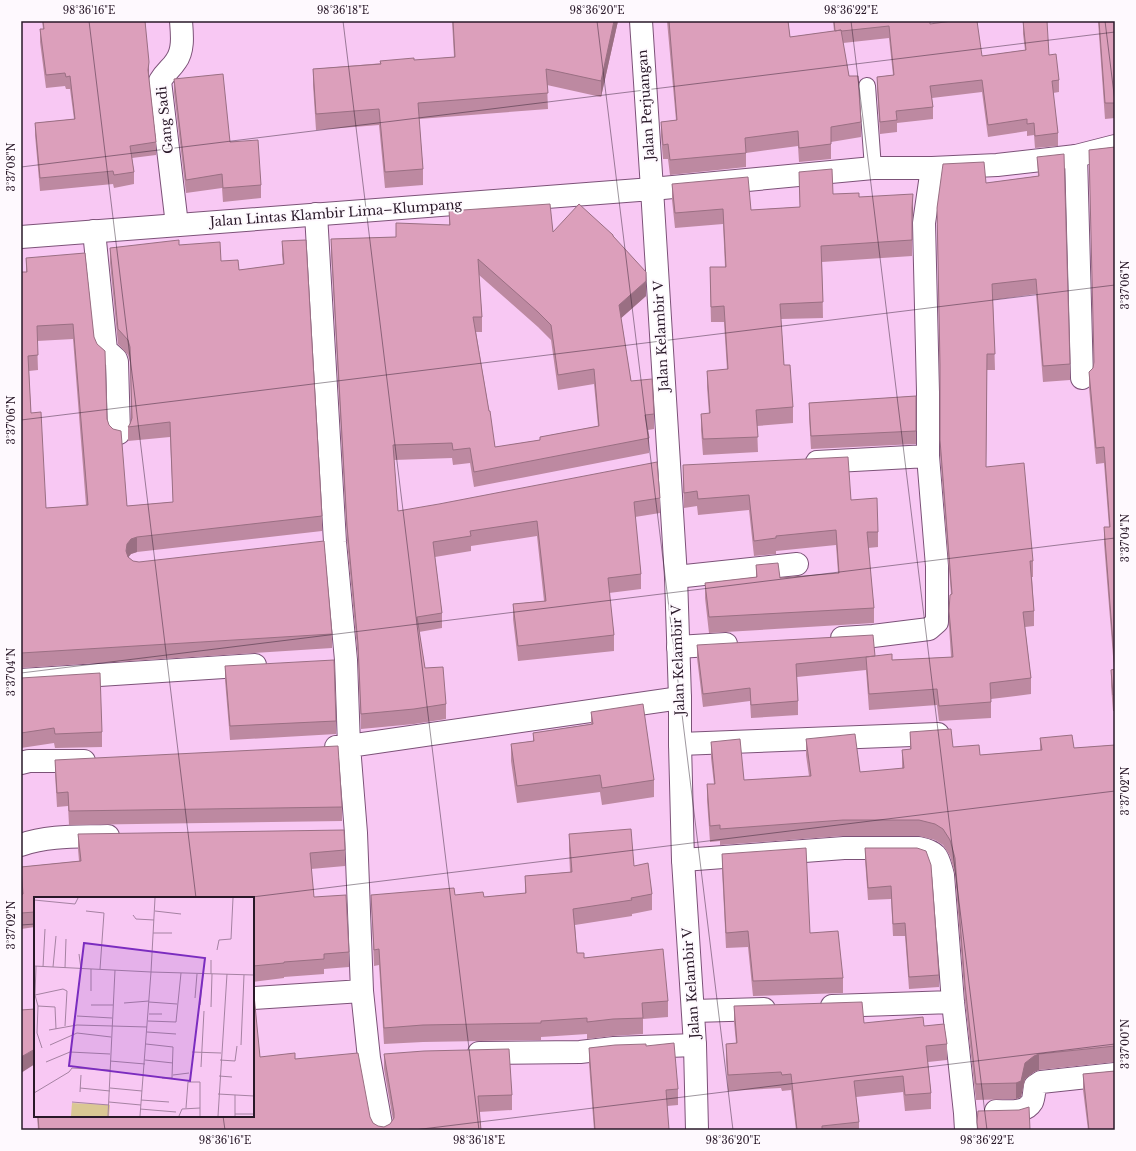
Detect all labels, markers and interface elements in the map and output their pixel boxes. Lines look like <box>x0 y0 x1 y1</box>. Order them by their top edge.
text: 98°36'16"E <box>63 4 115 17</box>
text: 98°36'18"E <box>317 4 369 17</box>
text: 98°36'20"E <box>570 4 624 17</box>
text: 98°36'22"E <box>824 4 878 17</box>
street label: Jalan Perjuangan <box>634 49 658 163</box>
street label: Gang Sadi <box>153 85 177 155</box>
text: 3°37'08"N <box>5 143 18 191</box>
street label: Jalan Lintas Klambir Lima–Klumpang <box>207 196 463 230</box>
text: 3°37'06"N <box>1119 260 1132 310</box>
street label: Jalan Kelambir V <box>650 279 672 394</box>
text: 3°37'06"N <box>5 395 18 445</box>
text: 3°37'04"N <box>1119 514 1132 562</box>
street label: Jalan Kelambir V <box>668 604 688 718</box>
text: 3°37'04"N <box>5 648 18 696</box>
text: 3°37'02"N <box>1119 767 1132 815</box>
inset map <box>34 897 254 1117</box>
text: 3°37'02"N <box>5 901 18 949</box>
street label: Jalan Kelambir V <box>679 926 703 1041</box>
text: 3°37'00"N <box>1119 1019 1132 1069</box>
text: 98°36'16"E <box>199 1134 251 1147</box>
text: 98°36'18"E <box>453 1134 505 1147</box>
text: 98°36'20"E <box>706 1134 760 1147</box>
text: 98°36'22"E <box>960 1134 1014 1147</box>

